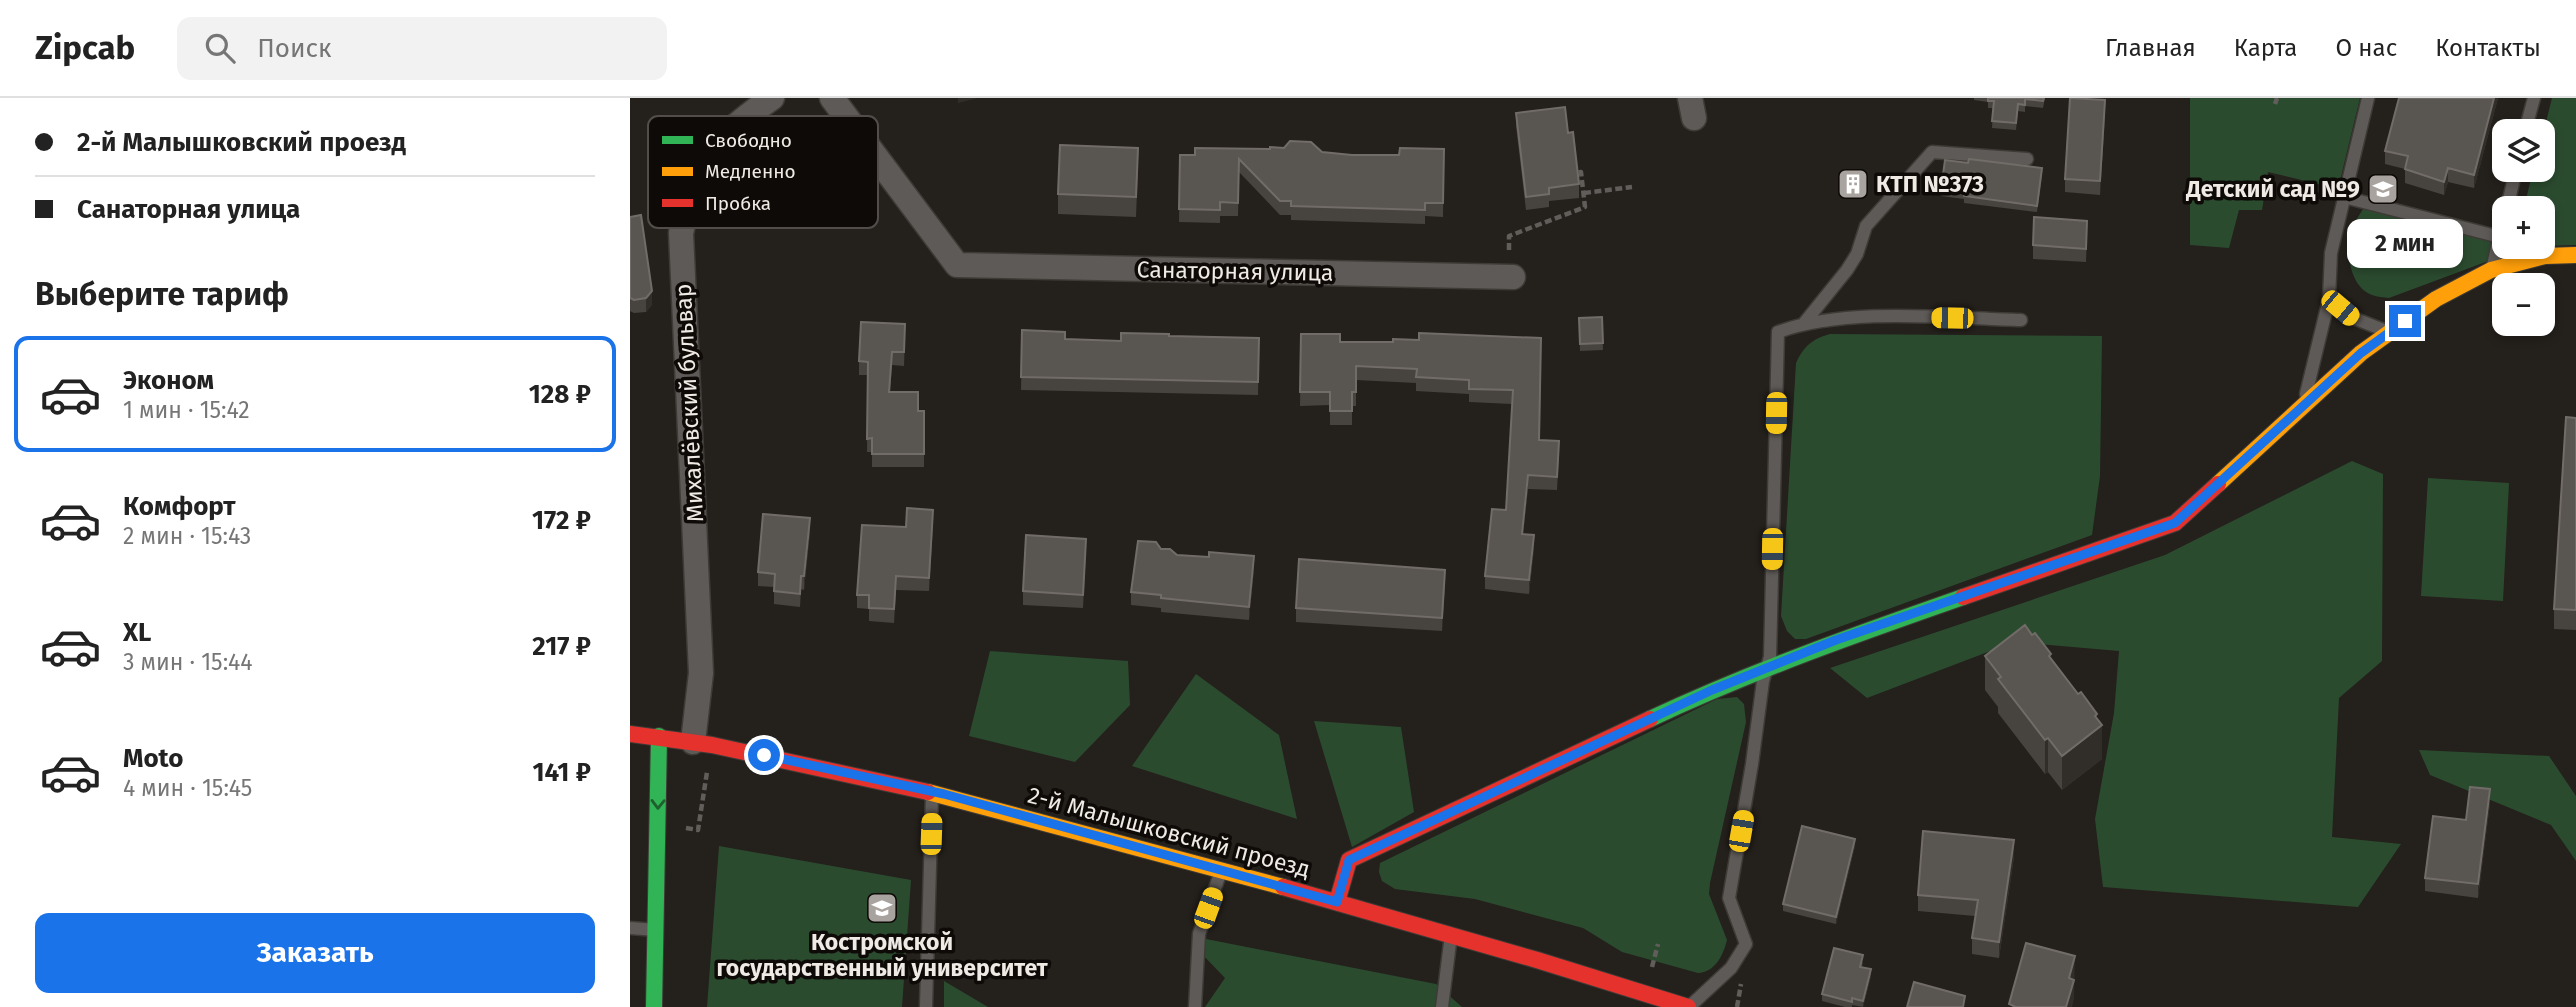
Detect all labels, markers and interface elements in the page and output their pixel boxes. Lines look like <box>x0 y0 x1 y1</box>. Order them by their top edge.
search box <box>177 17 667 80</box>
text: Zipcab <box>35 28 135 68</box>
icon: search <box>201 29 239 67</box>
text: Поиск <box>257 33 332 64</box>
text: Главная <box>2105 34 2196 62</box>
text: Карта <box>2234 34 2297 62</box>
text: О нас <box>2335 34 2397 62</box>
text: Контакты <box>2435 34 2541 62</box>
legend <box>648 116 878 228</box>
map controls <box>2492 119 2555 336</box>
button: layers <box>2492 119 2555 182</box>
text: 2-й Малышковский проезд <box>77 127 406 158</box>
text: Свободно <box>705 129 792 152</box>
text: Медленно <box>705 160 796 183</box>
building icon: КТП №373 <box>1836 167 1870 201</box>
place label: КТП №373 <box>1876 170 1984 198</box>
school or university icon: Детский сад №9 <box>2366 172 2400 206</box>
place label: Детский сад №9 <box>2185 175 2360 203</box>
text: Пробка <box>705 192 771 215</box>
text: Санаторная улица <box>77 194 300 225</box>
button: + <box>2492 196 2555 259</box>
callout: 2 мин <box>2347 220 2463 268</box>
text: 2 мин <box>2375 229 2435 257</box>
street label: Санаторная улица <box>1136 255 1334 287</box>
button: − <box>2492 273 2555 336</box>
text: Выберите тариф <box>35 275 289 313</box>
street label: Михалёвский бульвар <box>669 283 709 523</box>
car <box>2318 286 2363 330</box>
route end <box>2389 305 2421 337</box>
car <box>1931 307 1974 329</box>
icon: car <box>39 363 102 426</box>
text: Эконом <box>123 365 214 396</box>
text: 128 ₽ <box>529 379 591 410</box>
car <box>1766 392 1787 434</box>
text: 1 мин · 15:42 <box>123 396 250 424</box>
icon: car <box>39 489 102 552</box>
text: Комфорт <box>123 491 236 522</box>
text: 172 ₽ <box>532 505 591 536</box>
text: 2 мин · 15:43 <box>123 522 251 550</box>
car <box>1762 528 1783 570</box>
icon: car <box>39 615 102 678</box>
text: XL <box>123 617 151 648</box>
text: 217 ₽ <box>532 631 591 662</box>
text: 3 мин · 15:44 <box>123 648 253 676</box>
route start <box>748 739 780 771</box>
icon: car <box>39 741 102 804</box>
text: Moto <box>123 743 183 774</box>
text: 141 ₽ <box>532 757 591 788</box>
text: 4 мин · 15:45 <box>123 774 252 802</box>
street label: 2-й Малышковский проезд <box>1025 781 1313 883</box>
one-way arrow <box>650 799 666 810</box>
car <box>1728 808 1755 854</box>
car <box>920 813 943 855</box>
car <box>1191 885 1226 931</box>
school or university icon: Костромской государственный университет <box>865 891 899 925</box>
button: Заказать <box>35 913 595 993</box>
place label: Костромской государственный университет <box>716 928 1048 982</box>

